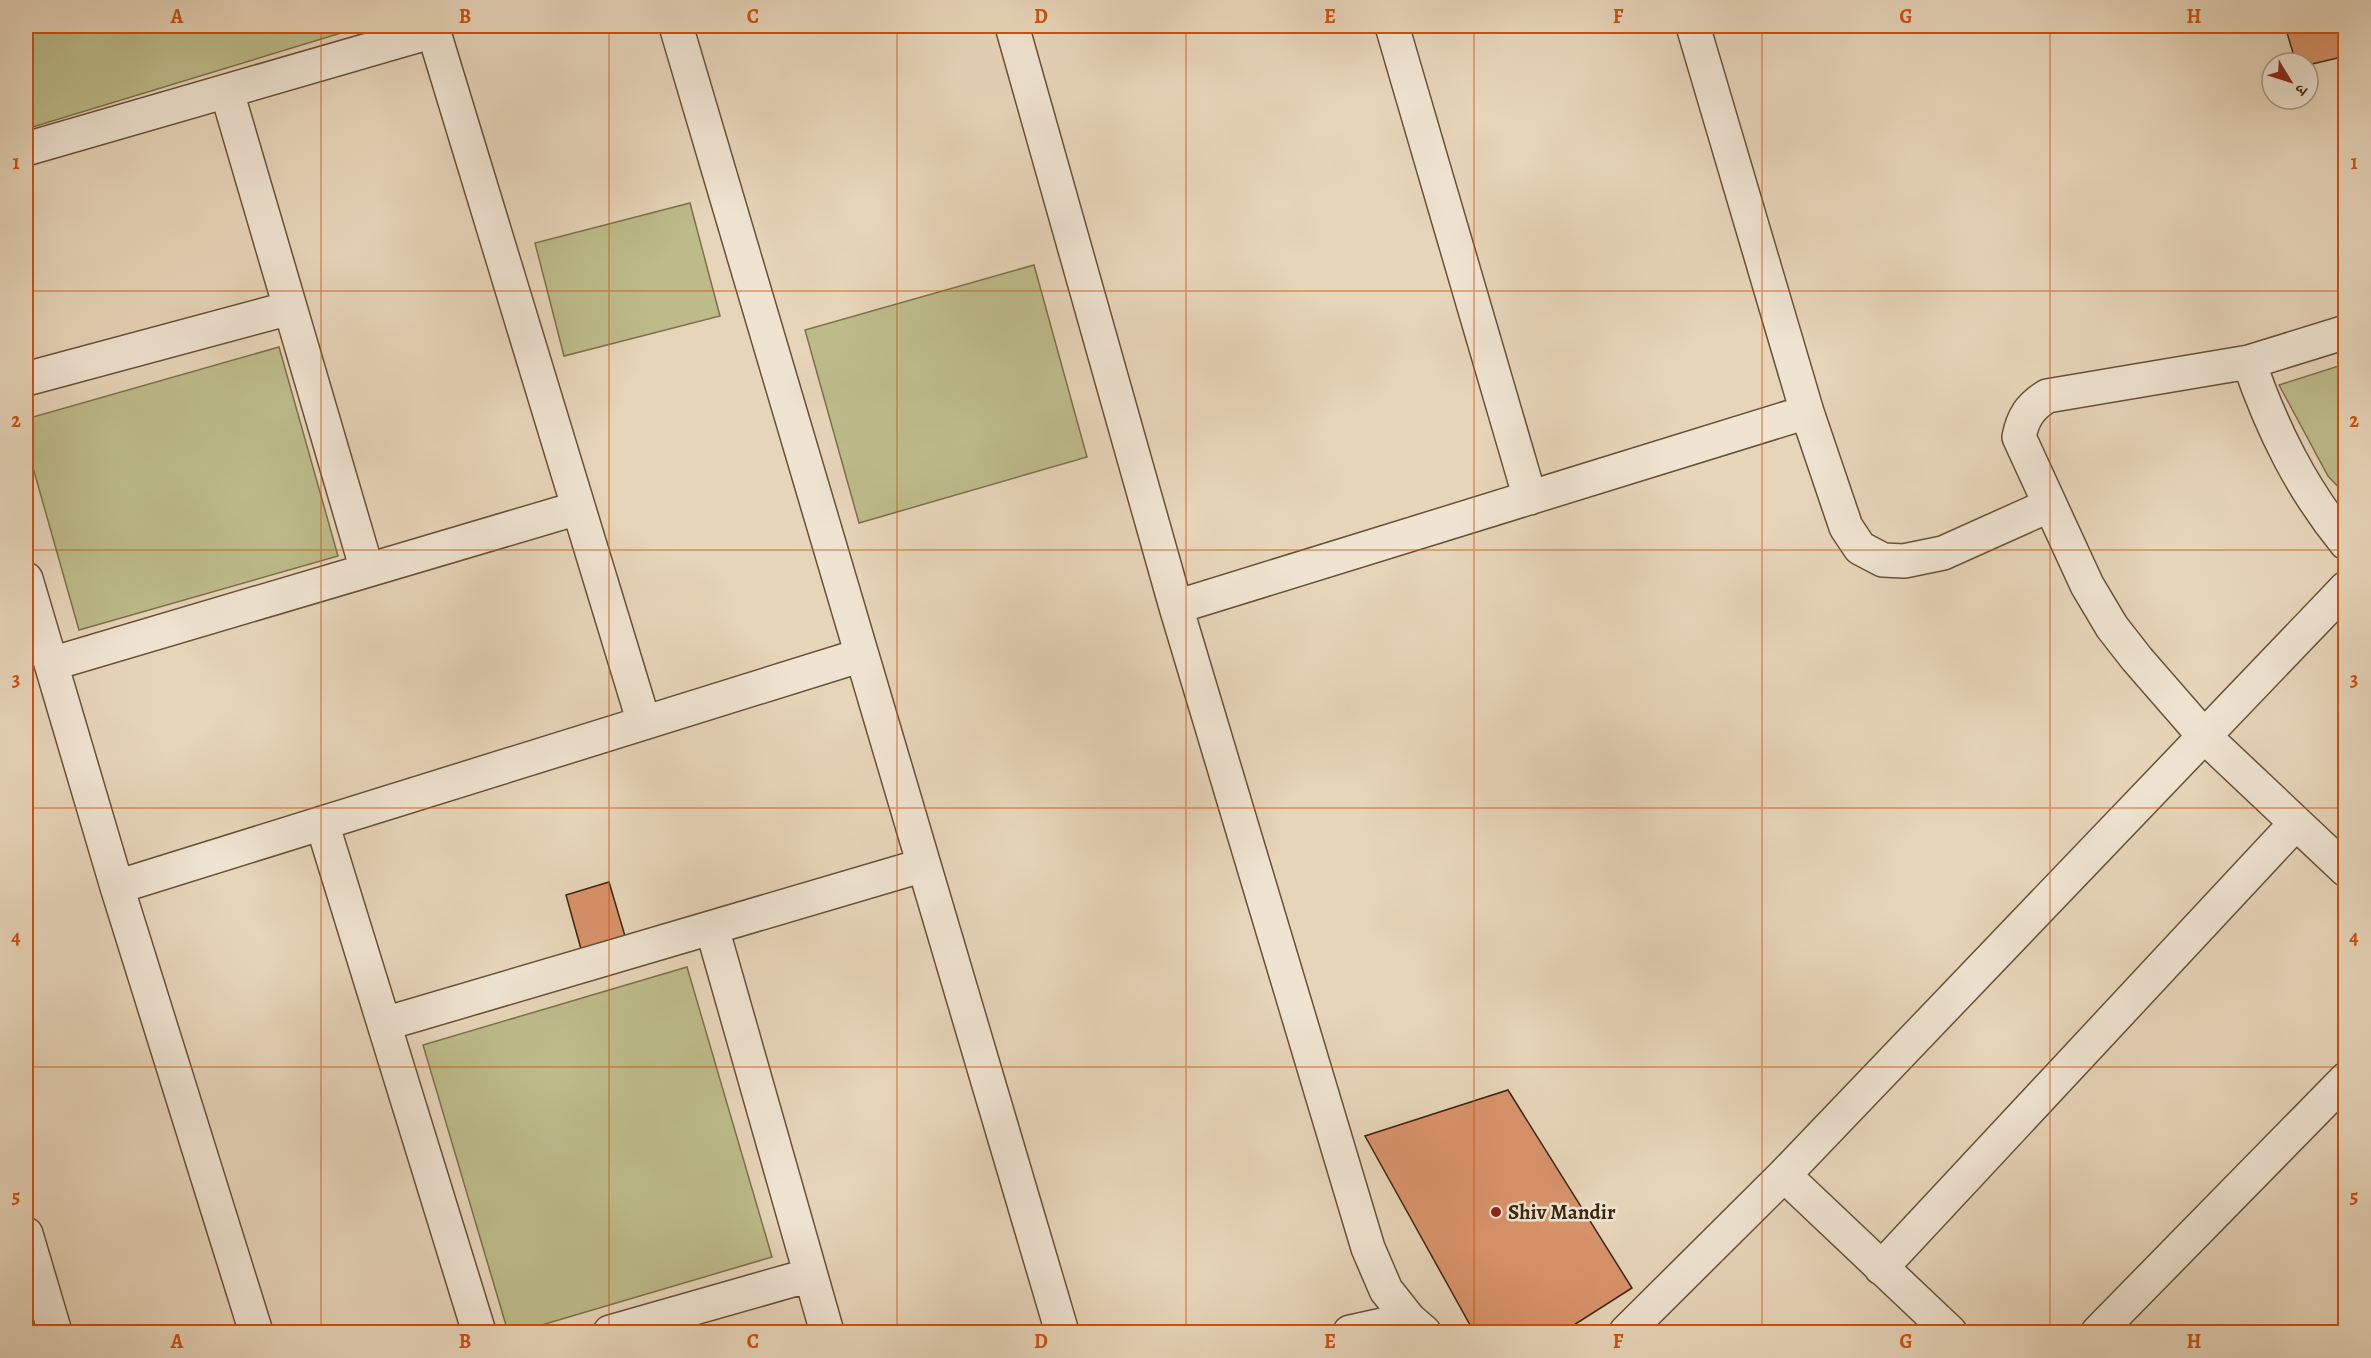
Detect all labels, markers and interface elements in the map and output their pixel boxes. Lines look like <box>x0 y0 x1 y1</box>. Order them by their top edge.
text: A <box>170 3 184 30</box>
text: B <box>459 3 471 30</box>
text: C <box>747 3 759 30</box>
text: D <box>1034 3 1048 30</box>
text: E <box>1324 3 1336 30</box>
text: F <box>1613 3 1624 30</box>
text: G <box>1899 3 1913 30</box>
text: H <box>2187 3 2202 30</box>
north arrow <box>2260 51 2320 111</box>
text: उ <box>2289 79 2313 101</box>
text: 1 <box>12 149 20 176</box>
text: 1 <box>2350 149 2358 176</box>
text: 2 <box>11 407 21 434</box>
text: 2 <box>2349 407 2359 434</box>
text: 3 <box>12 666 20 693</box>
text: 3 <box>2350 666 2358 693</box>
text: 4 <box>11 924 21 951</box>
text: 4 <box>2349 924 2359 951</box>
text: 5 <box>12 1183 20 1210</box>
text: 5 <box>2350 1183 2358 1210</box>
place label: Shiv Mandir <box>1508 1198 1616 1226</box>
marker: Shiv Mandir <box>1489 1205 1503 1219</box>
text: A <box>170 1328 184 1355</box>
text: B <box>459 1328 471 1355</box>
text: C <box>747 1328 759 1355</box>
text: D <box>1034 1328 1048 1355</box>
text: E <box>1324 1328 1336 1355</box>
text: F <box>1613 1328 1624 1355</box>
text: G <box>1899 1328 1913 1355</box>
text: H <box>2187 1328 2202 1355</box>

